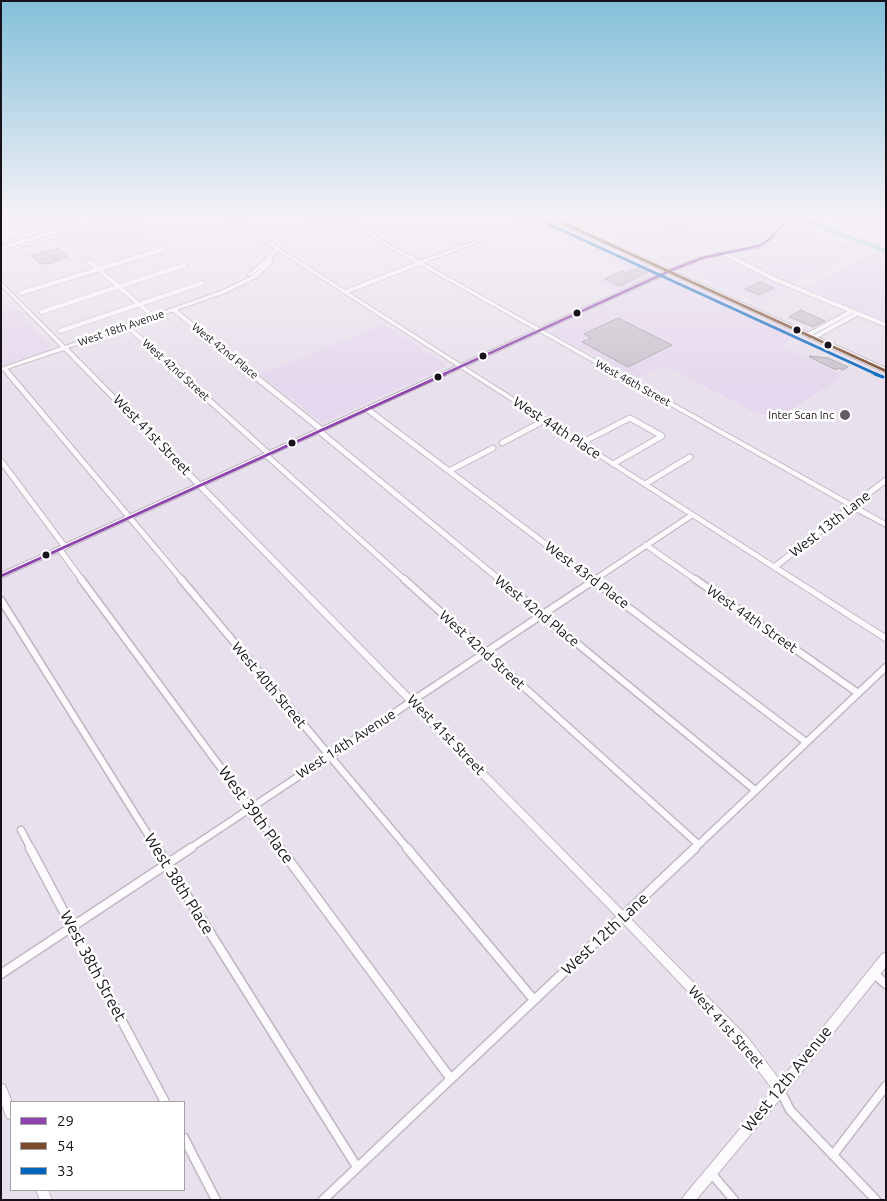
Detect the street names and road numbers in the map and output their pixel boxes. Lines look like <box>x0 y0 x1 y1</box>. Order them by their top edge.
street label: West 18th Avenue <box>76 307 166 349</box>
street label: West 42nd Place <box>189 320 261 382</box>
street label: West 42nd Street <box>140 336 212 404</box>
street label: West 46th Street <box>593 357 673 409</box>
street label: West 41st Street <box>110 391 194 479</box>
street label: West 44th Place <box>510 393 604 463</box>
street label: West 13th Lane <box>786 487 874 561</box>
street label: West 43rd Place <box>542 538 632 612</box>
street label: West 42nd Place <box>491 572 583 650</box>
street label: West 44th Street <box>703 581 801 657</box>
street label: West 42nd Street <box>436 607 528 693</box>
street label: West 40th Street <box>228 639 310 731</box>
street label: West 41st Street <box>404 691 488 779</box>
street label: West 14th Avenue <box>293 706 399 782</box>
street label: West 39th Place <box>214 763 298 867</box>
street label: West 38th Place <box>140 830 218 938</box>
street label: West 12th Lane <box>558 889 652 979</box>
street label: West 38th Street <box>56 908 130 1024</box>
street label: West 41st Street <box>685 982 767 1072</box>
street label: West 12th Avenue <box>738 1022 836 1136</box>

